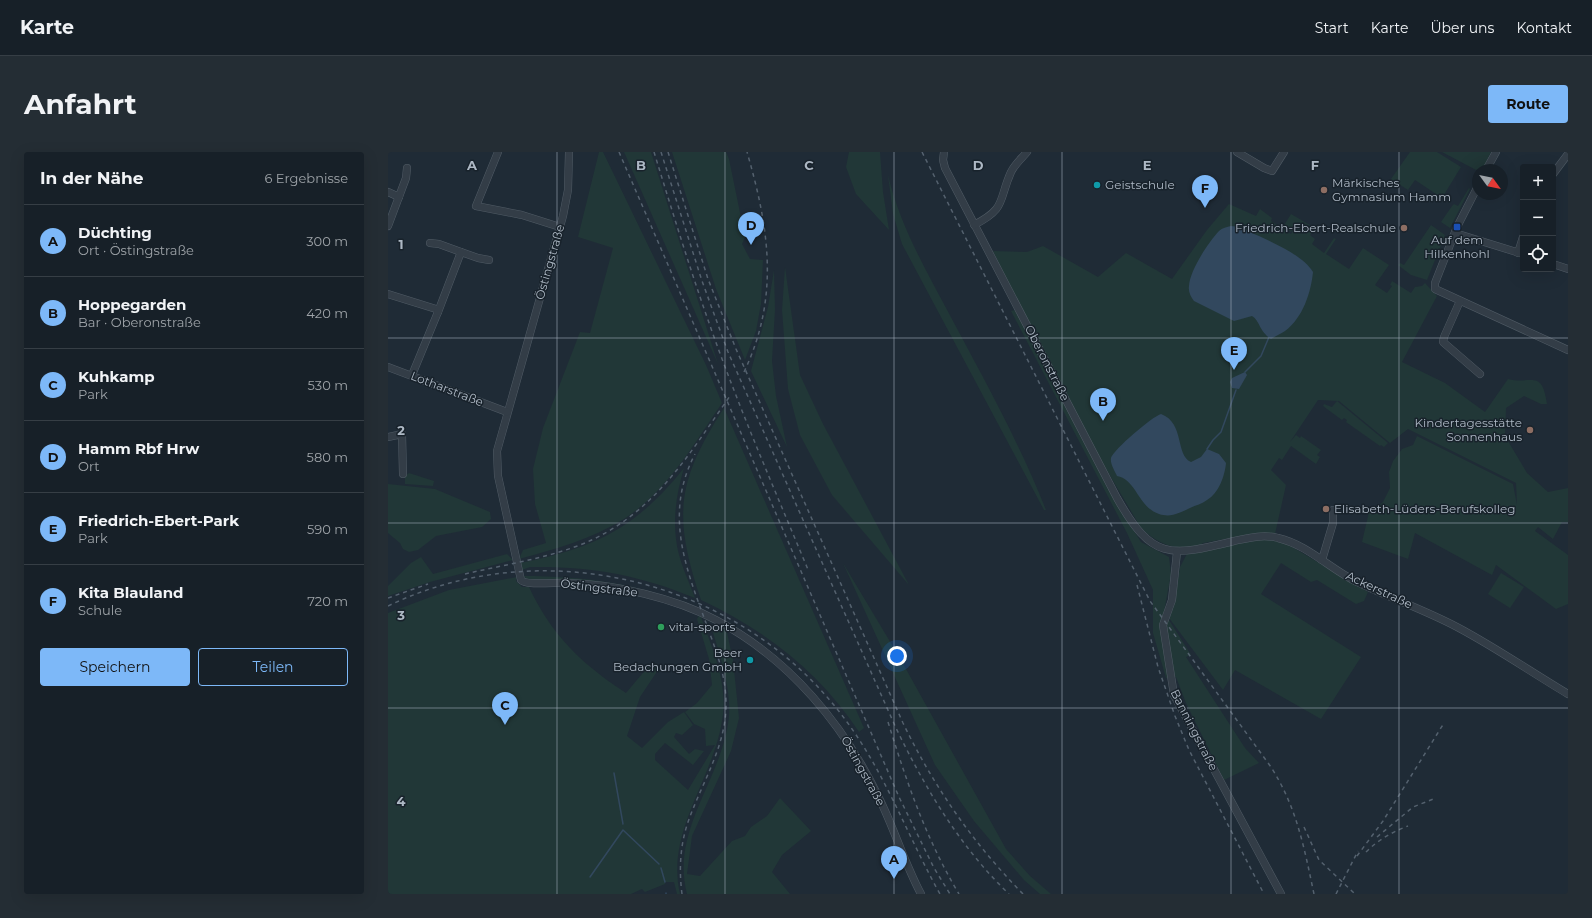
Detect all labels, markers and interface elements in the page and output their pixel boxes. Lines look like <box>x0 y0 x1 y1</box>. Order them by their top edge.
text: Karte <box>20 16 74 39</box>
text: Start <box>1315 19 1349 37</box>
text: Karte <box>1371 19 1408 37</box>
text: Über uns <box>1430 19 1494 37</box>
text: Kontakt <box>1516 19 1572 37</box>
button: Route <box>1488 85 1568 123</box>
text: Anfahrt <box>24 87 137 121</box>
text: A <box>466 157 478 173</box>
text: B <box>636 157 646 173</box>
text: C <box>804 157 814 173</box>
text: D <box>973 157 984 173</box>
text: E <box>1143 157 1152 173</box>
text: F <box>1311 157 1319 173</box>
north arrow <box>1472 164 1508 200</box>
map controls <box>1520 164 1556 272</box>
button: + <box>1520 164 1556 200</box>
text: In der Nähe <box>40 168 144 188</box>
text: 6 Ergebnisse <box>265 170 348 186</box>
pin: F <box>1192 175 1218 208</box>
place label: Märkisches Gymnasium Hamm <box>1332 175 1451 204</box>
place label: Geistschule <box>1105 177 1175 192</box>
marker: Geistschule <box>1092 180 1102 190</box>
marker: Märkisches Gymnasium Hamm <box>1319 185 1329 195</box>
button: − <box>1520 200 1556 236</box>
pin: D <box>738 212 764 245</box>
place label: Friedrich-Ebert-Realschule <box>1235 220 1396 235</box>
street label: Östingstraße <box>532 222 567 301</box>
marker: Auf dem Hilkenhohl <box>1452 222 1462 232</box>
text: Düchting <box>78 223 152 242</box>
marker: Friedrich-Ebert-Realschule <box>1399 223 1409 233</box>
place label: Auf dem Hilkenhohl <box>1424 232 1490 261</box>
text: A <box>48 233 58 249</box>
text: 300 m <box>306 233 348 249</box>
text: 1 <box>398 236 404 252</box>
button: locate <box>1520 236 1556 272</box>
text: Ort · Östingstraße <box>78 242 194 258</box>
text: Hoppegarden <box>78 295 186 314</box>
text: B <box>48 305 58 321</box>
text: 420 m <box>306 305 348 321</box>
text: Bar · Oberonstraße <box>78 314 201 330</box>
street label: Oberonstraße <box>1022 322 1073 403</box>
pin: E <box>1221 337 1247 370</box>
text: Kuhkamp <box>78 367 155 386</box>
street label: Lotharstraße <box>409 368 486 409</box>
text: C <box>48 377 58 393</box>
text: 530 m <box>308 377 348 393</box>
text: Park <box>78 386 108 402</box>
pin: B <box>1090 388 1116 421</box>
place label: Kindertagesstätte Sonnenhaus <box>1415 415 1522 444</box>
text: 2 <box>397 422 405 438</box>
marker: Kindertagesstätte Sonnenhaus <box>1525 425 1535 435</box>
text: Hamm Rbf Hrw <box>78 439 199 458</box>
text: D <box>48 449 58 465</box>
text: 580 m <box>307 449 348 465</box>
text: Ort <box>78 458 100 474</box>
place label: Elisabeth-Lüders-Berufskolleg <box>1334 501 1516 516</box>
marker: Elisabeth-Lüders-Berufskolleg <box>1321 504 1331 514</box>
text: Friedrich-Ebert-Park <box>78 511 239 530</box>
text: E <box>49 521 57 537</box>
text: 590 m <box>307 521 348 537</box>
text: Park <box>78 530 108 546</box>
street label: Ackerstraße <box>1344 568 1415 611</box>
street label: Östingstraße <box>560 575 639 600</box>
text: Kita Blauland <box>78 583 184 602</box>
text: F <box>49 593 57 609</box>
text: 720 m <box>307 593 348 609</box>
text: Schule <box>78 602 122 618</box>
text: 3 <box>396 607 405 623</box>
place label: vital-sports <box>669 619 736 634</box>
marker: vital-sports <box>656 622 666 632</box>
place label: Beer Bedachungen GmbH <box>613 645 742 674</box>
your location <box>887 646 907 666</box>
button: Speichern <box>40 648 190 686</box>
button: Teilen <box>198 648 348 686</box>
marker: Beer Bedachungen GmbH <box>745 655 755 665</box>
street label: Banningstraße <box>1167 687 1221 773</box>
pin: C <box>492 692 518 725</box>
street label: Östingstraße <box>838 733 889 808</box>
text: 4 <box>397 793 406 809</box>
pin: A <box>881 846 907 879</box>

